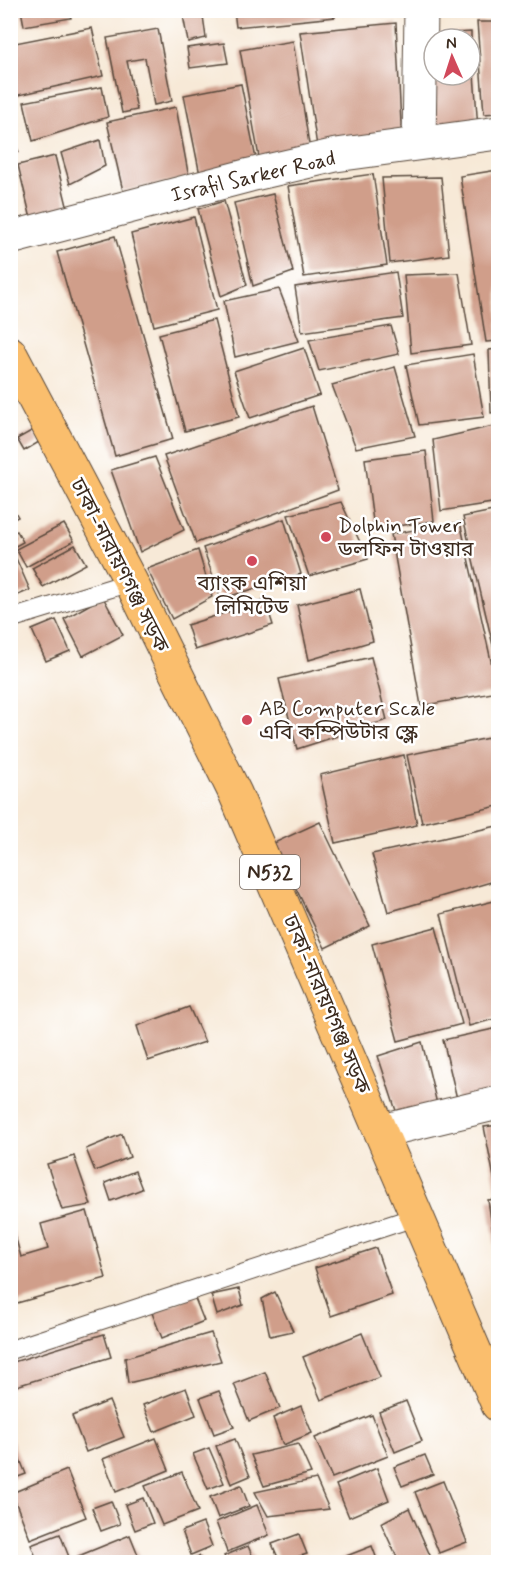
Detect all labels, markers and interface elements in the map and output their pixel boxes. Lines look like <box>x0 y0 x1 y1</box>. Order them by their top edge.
north arrow <box>422 27 482 87</box>
text: N <box>445 33 457 54</box>
street label: Israfil Sarker Road <box>168 144 338 210</box>
street label: ঢাকা-নারায়ণগঞ্জ সড়ক <box>63 473 176 658</box>
place label: Dolphin Tower ডলফিন টাওয়ার <box>337 512 474 564</box>
marker: Dolphin Tower ডলফিন টাওয়ার <box>319 530 333 544</box>
marker: ব্যাংক এশিয়া লিমিটেড <box>245 554 259 568</box>
place label: ব্যাংক এশিয়া লিমিটেড <box>196 570 307 622</box>
place label: AB Computer Scale এবি কম্পিউটার স্কেল <box>259 695 435 747</box>
marker: AB Computer Scale এবি কম্পিউটার স্কেল <box>240 713 254 727</box>
road number: N532 <box>240 855 300 889</box>
street label: ঢাকা-নারায়ণগঞ্জ সড়ক <box>275 910 377 1099</box>

